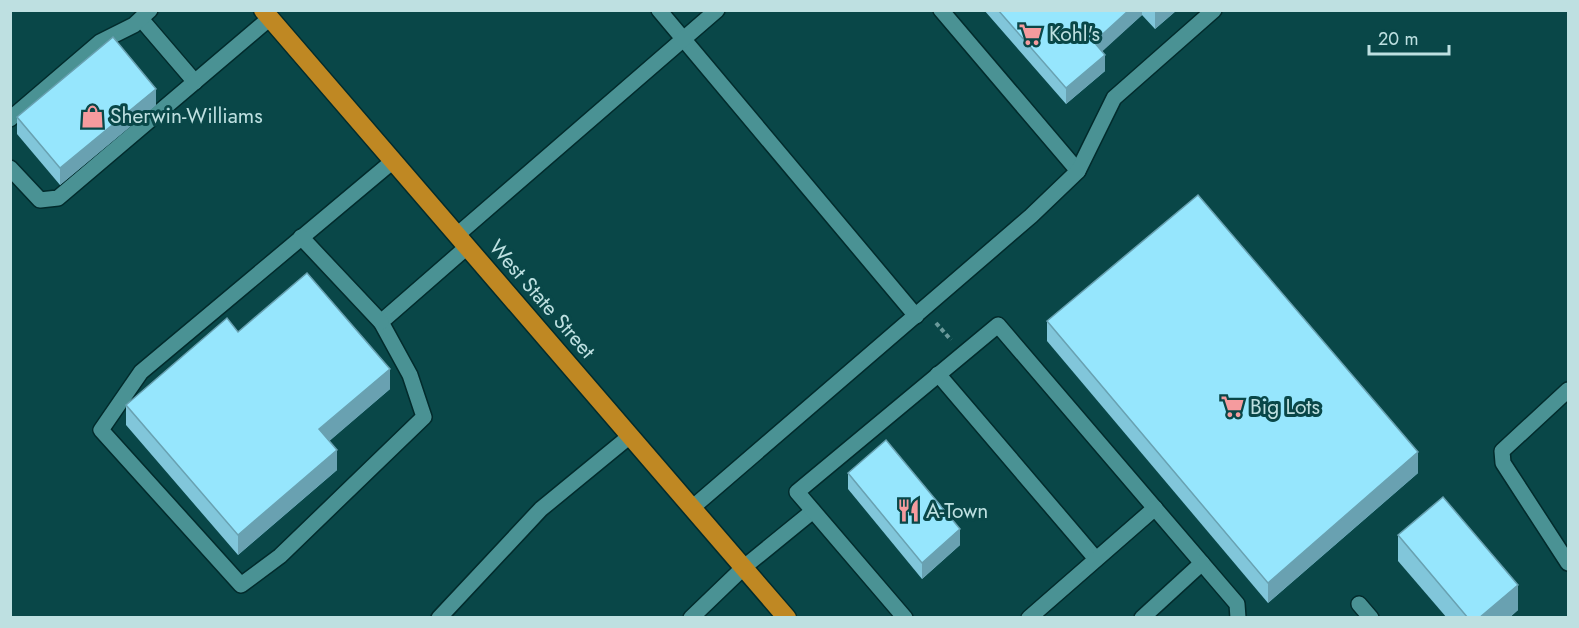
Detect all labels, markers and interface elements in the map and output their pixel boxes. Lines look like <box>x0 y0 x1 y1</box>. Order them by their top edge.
scale bar <box>1369 18 1448 56</box>
place label: Kohl's <box>1049 19 1100 49</box>
supermarket icon: Kohl's <box>1018 21 1044 47</box>
text: 20 m <box>1378 26 1418 52</box>
place label: Sherwin-Williams <box>110 101 263 131</box>
shop icon: Sherwin-Williams <box>79 103 105 129</box>
street label: West State Street <box>482 233 602 365</box>
place label: Big Lots <box>1250 392 1320 422</box>
supermarket icon: Big Lots <box>1219 394 1245 420</box>
place label: A-Town <box>926 496 988 526</box>
restaurant icon: A-Town <box>895 498 921 524</box>

